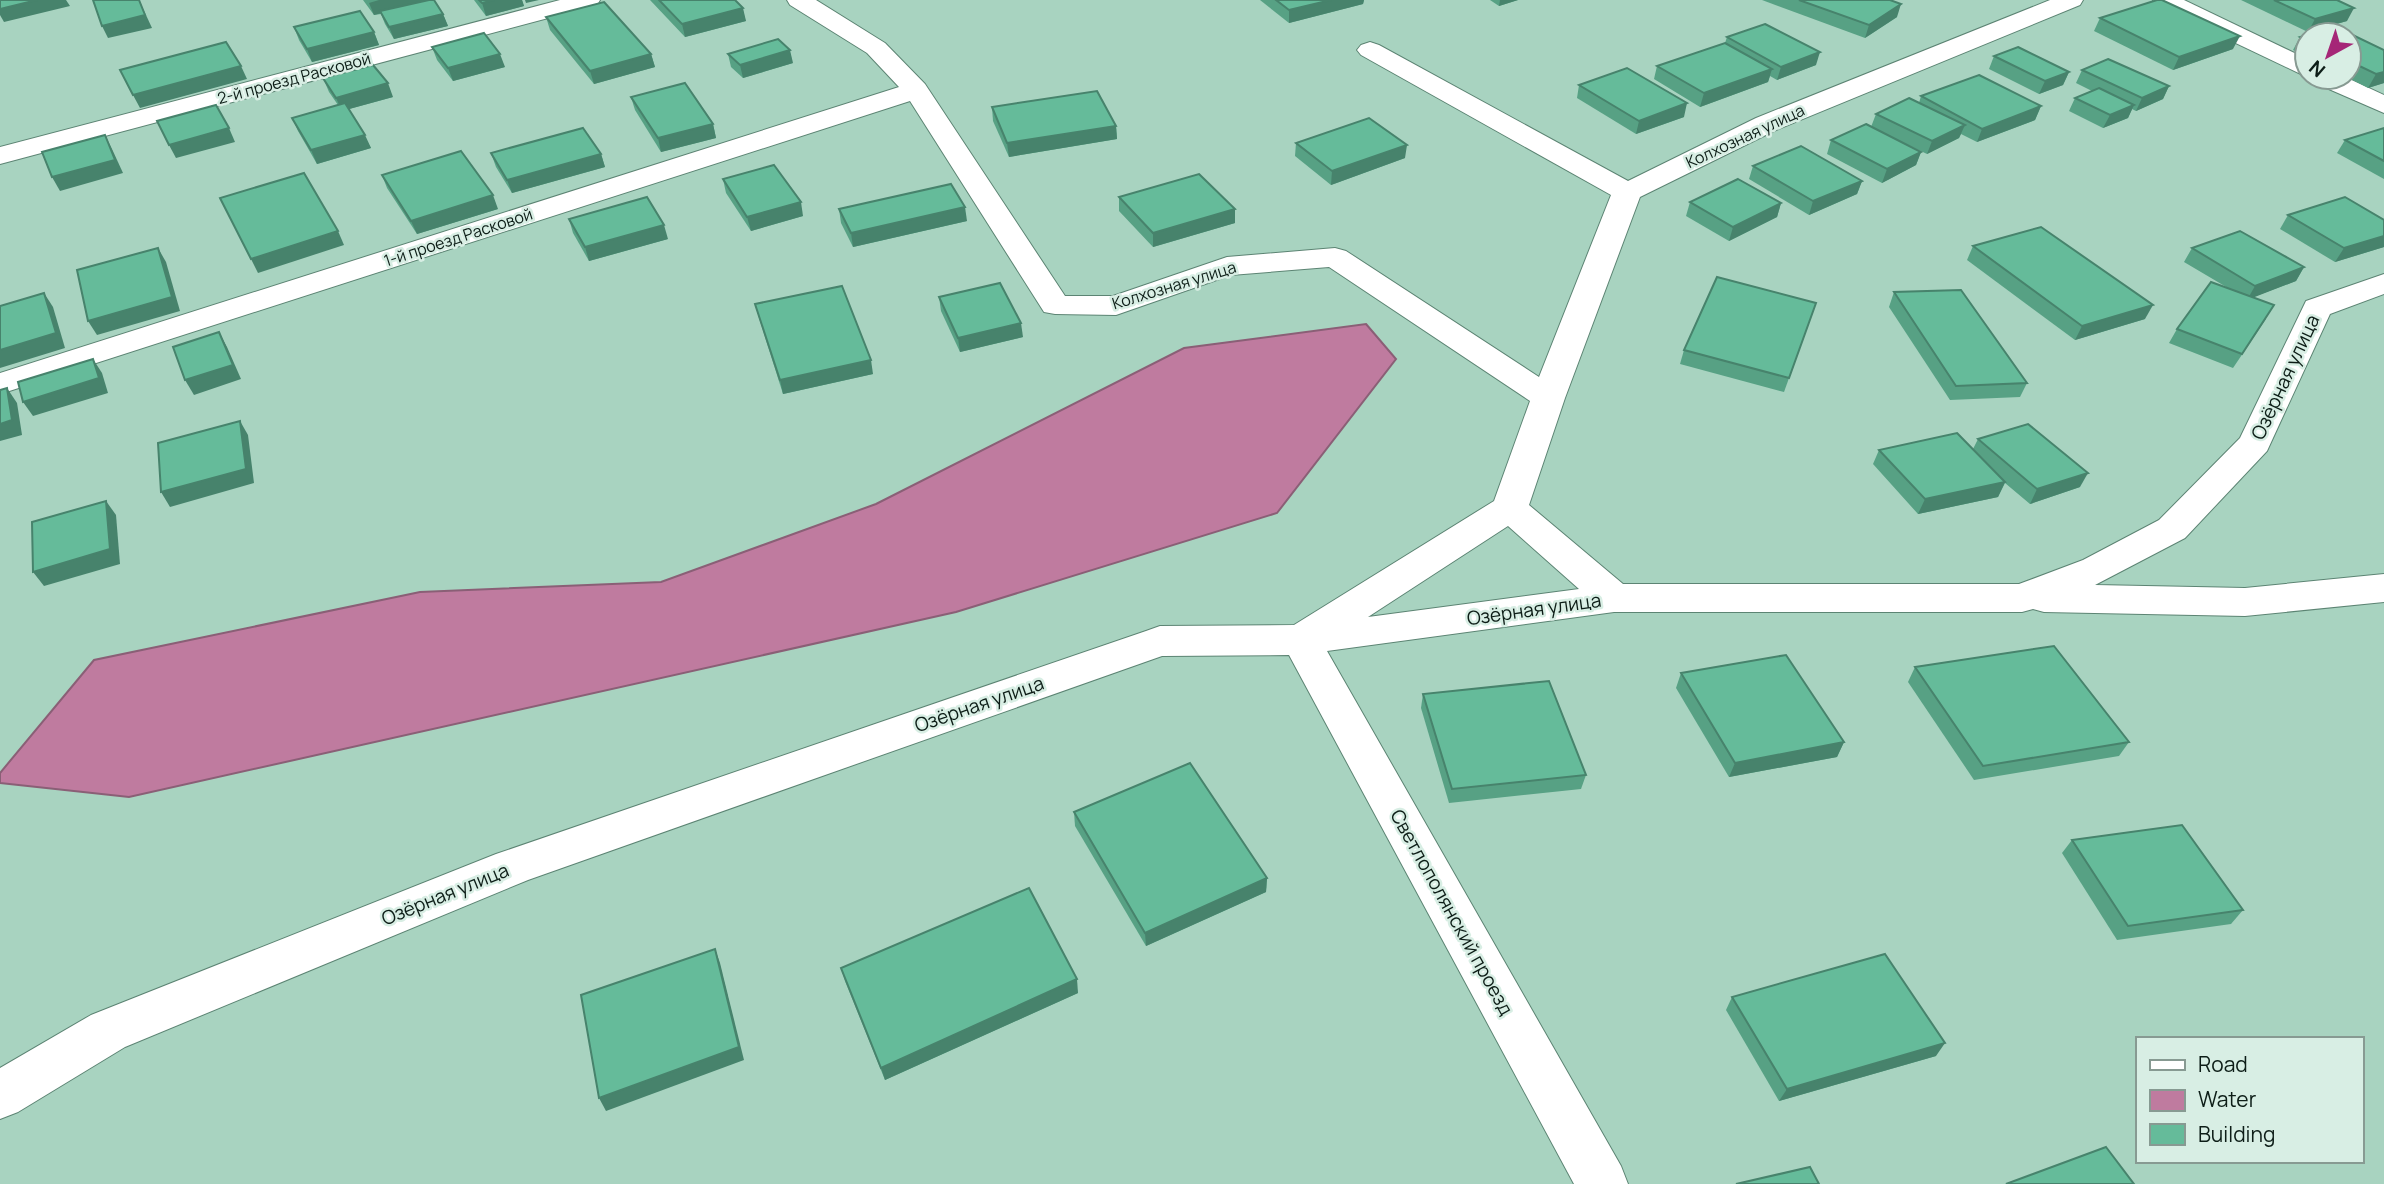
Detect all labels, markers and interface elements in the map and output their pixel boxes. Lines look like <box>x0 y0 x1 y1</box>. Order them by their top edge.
north arrow <box>2293 21 2363 91</box>
street label: 2-й проезд Расковой <box>215 47 373 109</box>
text: N <box>2303 55 2331 83</box>
street label: Колхозная улица <box>1682 99 1808 173</box>
street label: 1-й проезд Расковой <box>381 203 535 271</box>
street label: Колхозная улица <box>1109 256 1239 314</box>
street label: Озёрная улица <box>2245 310 2325 444</box>
street label: Озёрная улица <box>1465 587 1603 631</box>
street label: Озёрная улица <box>911 670 1047 738</box>
street label: Светлополянский проезд <box>1385 804 1519 1020</box>
street label: Озёрная улица <box>377 857 513 931</box>
legend <box>2136 1037 2363 1163</box>
text: Road <box>2198 1050 2248 1078</box>
text: Water <box>2198 1085 2257 1113</box>
text: Building <box>2198 1120 2275 1148</box>

